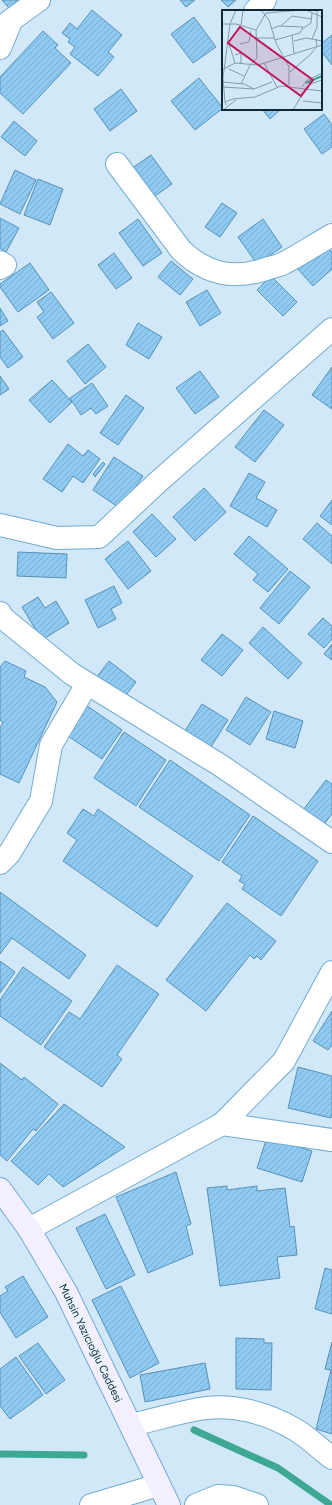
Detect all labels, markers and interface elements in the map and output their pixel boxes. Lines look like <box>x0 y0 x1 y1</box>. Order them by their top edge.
inset map <box>222 10 322 110</box>
street label: Muhsin Yazıcıoğlu Caddesi <box>56 1282 125 1405</box>

